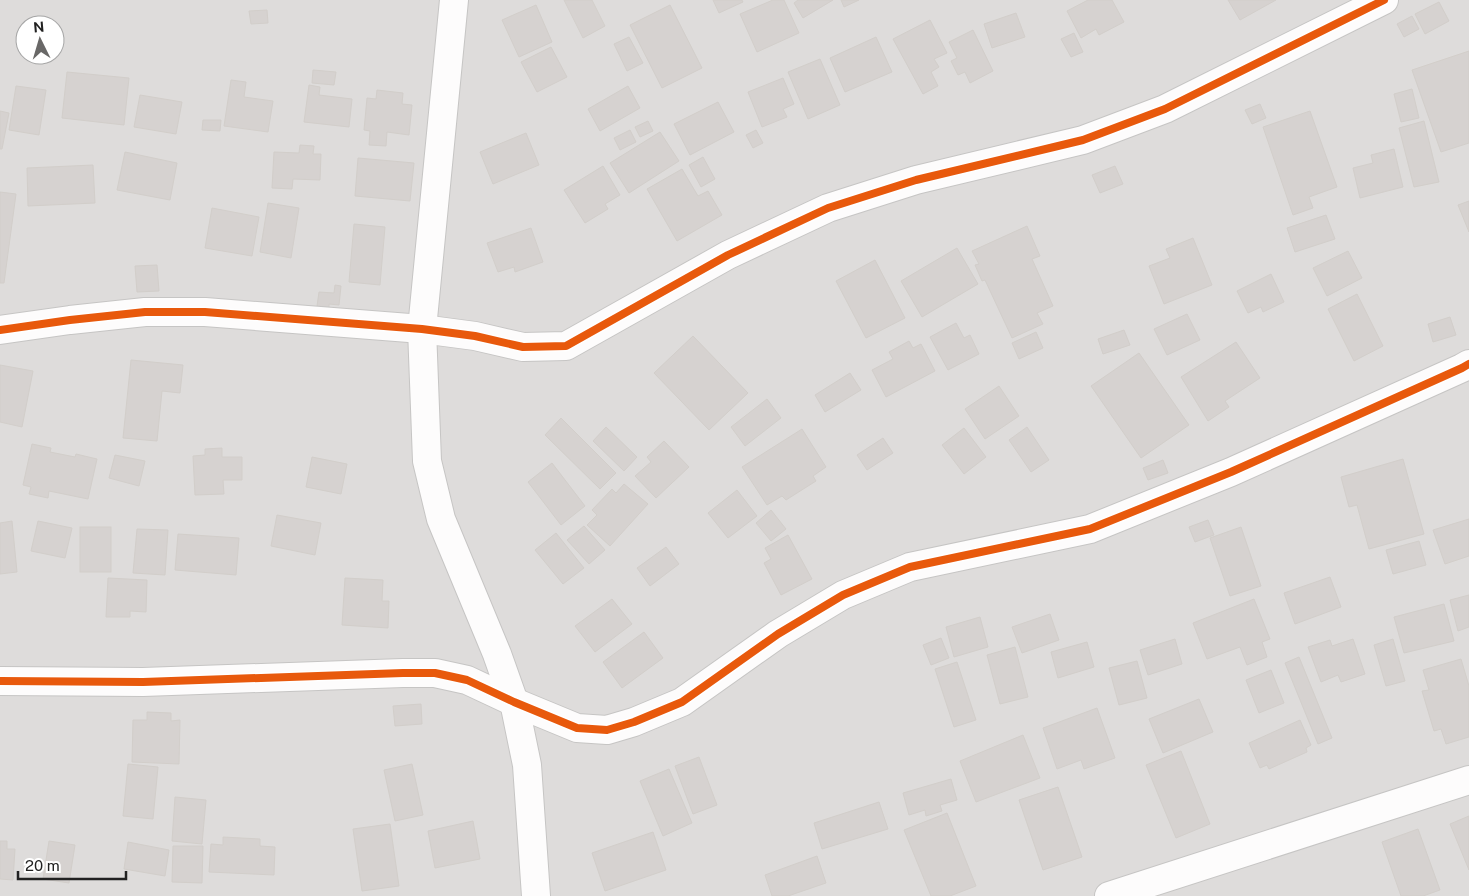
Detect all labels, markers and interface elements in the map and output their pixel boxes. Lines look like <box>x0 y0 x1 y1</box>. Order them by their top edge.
north arrow <box>15 15 65 65</box>
text: N <box>33 19 45 35</box>
scale bar <box>18 848 125 880</box>
text: 20 m <box>25 857 60 874</box>

